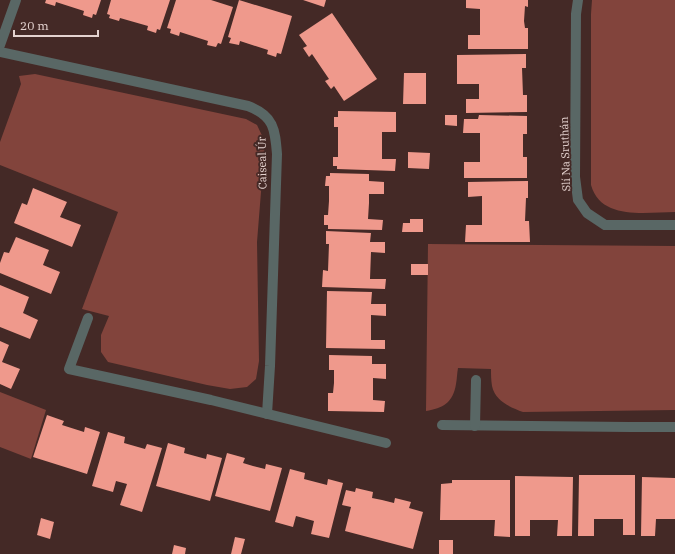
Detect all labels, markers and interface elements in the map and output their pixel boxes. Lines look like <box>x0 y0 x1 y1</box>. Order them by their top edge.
scale bar <box>14 12 98 38</box>
text: 20 m <box>20 18 49 33</box>
street label: Slí Na Sruthán <box>557 116 573 192</box>
street label: Caiseal Úr <box>255 136 269 189</box>

